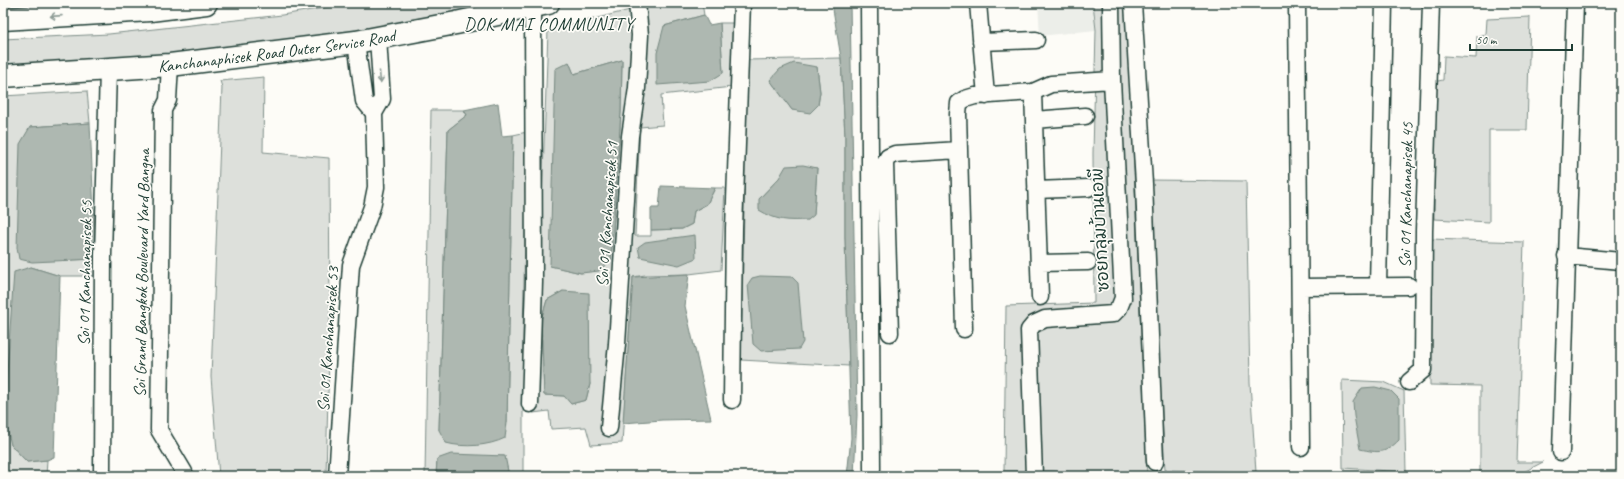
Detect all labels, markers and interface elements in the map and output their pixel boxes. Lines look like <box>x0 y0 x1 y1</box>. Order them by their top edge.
one-way arrow <box>50 12 63 19</box>
district label: DOK MAI COMMUNITY <box>464 13 637 35</box>
street label: Kanchanaphisek Road Outer Service Road <box>157 24 399 76</box>
scale bar <box>1470 26 1572 52</box>
text: 50 m <box>1476 32 1498 48</box>
one-way arrow <box>377 70 384 83</box>
street label: Soi 01 Kanchanapisek 45 <box>1394 121 1418 268</box>
street label: Soi 01 Kanchanapisek 51 <box>591 139 623 287</box>
street label: Soi Grand Bangkok Boulevard Yard Bangna <box>129 147 155 397</box>
street label: ซอยกลุ่มบ้านเอพี <box>1085 167 1116 293</box>
street label: Soi 01 Kanchanapisek 55 <box>73 199 97 346</box>
street label: Soi 01 Kanchanapisek 53 <box>312 264 344 412</box>

